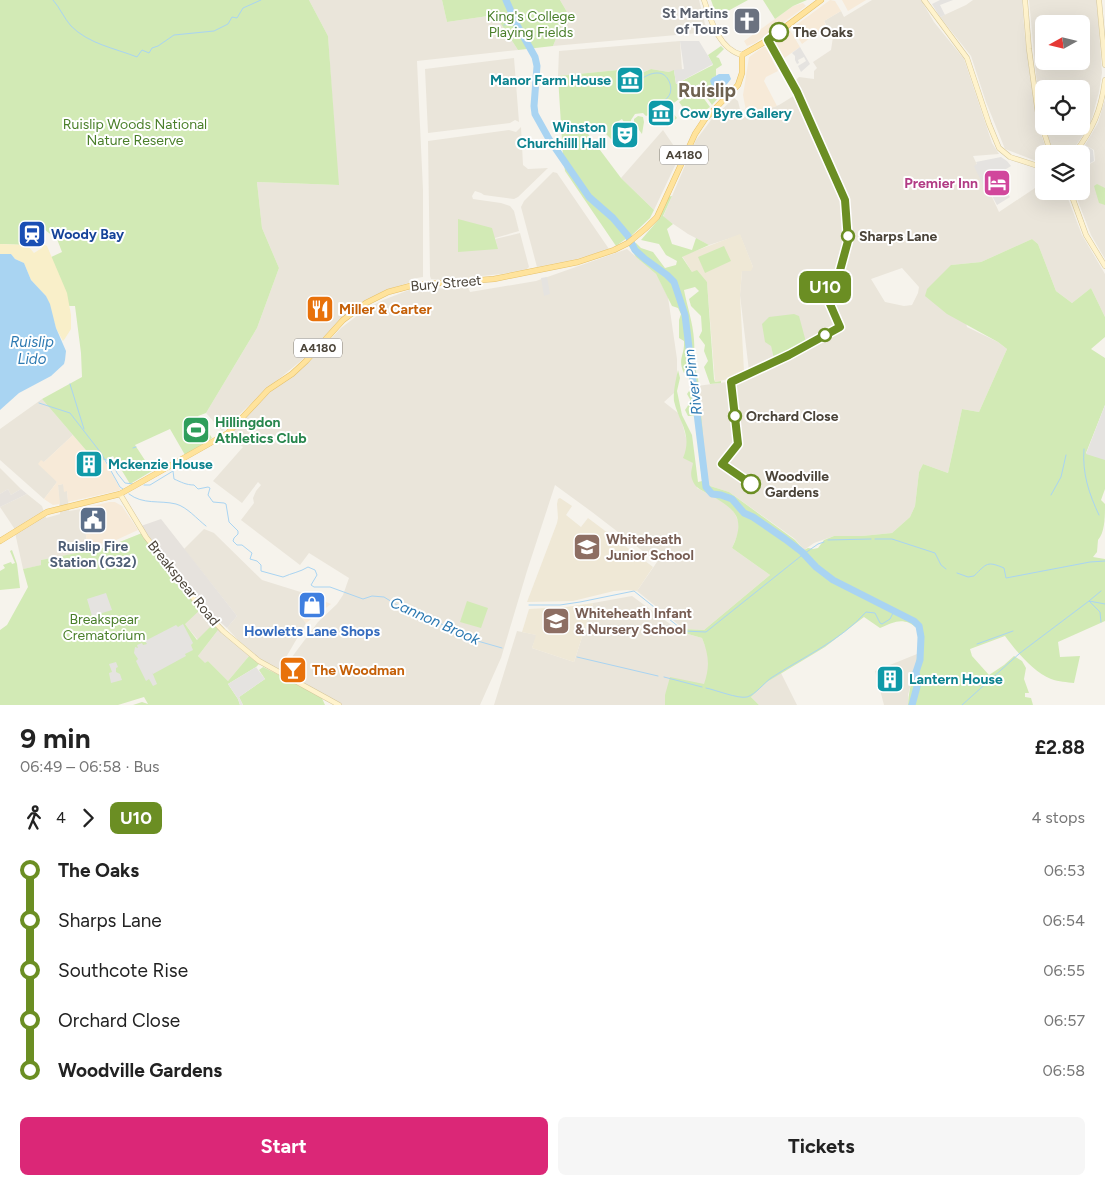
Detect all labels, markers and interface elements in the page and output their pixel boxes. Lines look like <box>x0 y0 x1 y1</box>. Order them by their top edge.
place label: St Martins of Tours <box>662 5 728 38</box>
church icon: St Martins of Tours <box>732 6 762 36</box>
park label: King's College Playing Fields <box>487 8 576 41</box>
north arrow <box>1035 15 1090 70</box>
map controls <box>1035 15 1090 200</box>
marker: The Oaks <box>769 22 789 42</box>
place label: The Oaks <box>793 24 853 41</box>
museum icon: Manor Farm House <box>615 65 645 95</box>
place label: Manor Farm House <box>490 72 611 89</box>
district label: Ruislip <box>678 79 736 102</box>
button: locate <box>1035 80 1090 135</box>
museum icon: Cow Byre Gallery <box>646 98 676 128</box>
place label: Cow Byre Gallery <box>680 105 793 122</box>
park label: Ruislip Woods National Nature Reserve <box>63 116 207 149</box>
place label: Winston Churchilll Hall <box>517 119 606 152</box>
theatre icon: Winston Churchilll Hall <box>610 120 640 150</box>
button: layers <box>1035 145 1090 200</box>
road number: A4180 <box>660 146 708 164</box>
hotel icon: Premier Inn <box>982 168 1012 198</box>
place label: Premier Inn <box>904 175 978 192</box>
station icon: Woody Bay <box>17 219 47 249</box>
place label: Woody Bay <box>51 226 125 243</box>
place label: Sharps Lane <box>859 228 937 245</box>
marker: Sharps Lane <box>841 229 855 243</box>
line badge: U10 <box>796 271 854 303</box>
street label: Bury Street <box>410 272 482 295</box>
text: U10 <box>809 276 841 298</box>
restaurant icon: Miller & Carter <box>305 294 335 324</box>
place label: Miller & Carter <box>339 301 433 318</box>
unlabelled marker <box>818 328 832 342</box>
water label: Ruislip Lido <box>10 333 54 368</box>
road number: A4180 <box>294 338 342 358</box>
water label: River Pinn <box>680 348 706 416</box>
place label: Orchard Close <box>746 408 839 425</box>
marker: Orchard Close <box>728 409 742 423</box>
place label: Hillingdon Athletics Club <box>215 414 307 447</box>
sports icon: Hillingdon Athletics Club <box>181 415 211 445</box>
building icon: Mckenzie House <box>74 449 104 479</box>
place label: Mckenzie House <box>108 456 213 473</box>
place label: Woodville Gardens <box>765 468 829 501</box>
marker: Woodville Gardens <box>741 474 761 494</box>
public building icon: Ruislip Fire Station (G32) <box>78 505 108 535</box>
place label: Whiteheath Junior School <box>606 531 694 564</box>
school or university icon: Whiteheath Junior School <box>572 532 602 562</box>
street label: Breakspear Road <box>144 537 223 629</box>
place label: Ruislip Fire Station (G32) <box>49 538 137 571</box>
shop icon: Howletts Lane Shops <box>297 590 327 620</box>
water label: Cannon Brook <box>387 593 483 649</box>
place label: Whiteheath Infant & Nursery School <box>575 605 693 638</box>
school or university icon: Whiteheath Infant & Nursery School <box>541 606 571 636</box>
park label: Breakspear Crematorium <box>63 611 145 644</box>
place label: Howletts Lane Shops <box>244 623 380 640</box>
bar icon: The Woodman <box>278 655 308 685</box>
place label: The Woodman <box>312 662 405 679</box>
building icon: Lantern House <box>875 664 905 694</box>
place label: Lantern House <box>909 671 1003 688</box>
text: 9 min <box>20 721 91 755</box>
text: £2.88 <box>1035 736 1085 759</box>
text: 06:49 – 06:58 · Bus <box>20 757 160 776</box>
icon: walk <box>20 804 48 832</box>
icon: forward <box>74 804 102 832</box>
text: U10 <box>120 807 152 829</box>
text: 4 <box>56 808 66 827</box>
text: 4 stops <box>1031 808 1085 827</box>
text: The Oaks <box>58 859 139 882</box>
text: 06:53 <box>1044 861 1085 880</box>
text: Sharps Lane <box>58 909 162 932</box>
text: 06:54 <box>1043 911 1085 930</box>
text: Southcote Rise <box>58 959 188 982</box>
text: 06:55 <box>1043 961 1085 980</box>
text: Orchard Close <box>58 1009 180 1032</box>
text: 06:57 <box>1044 1011 1085 1030</box>
text: Woodville Gardens <box>58 1059 222 1082</box>
text: 06:58 <box>1043 1061 1085 1080</box>
button: Start <box>20 1117 548 1175</box>
button: Tickets <box>558 1117 1085 1175</box>

